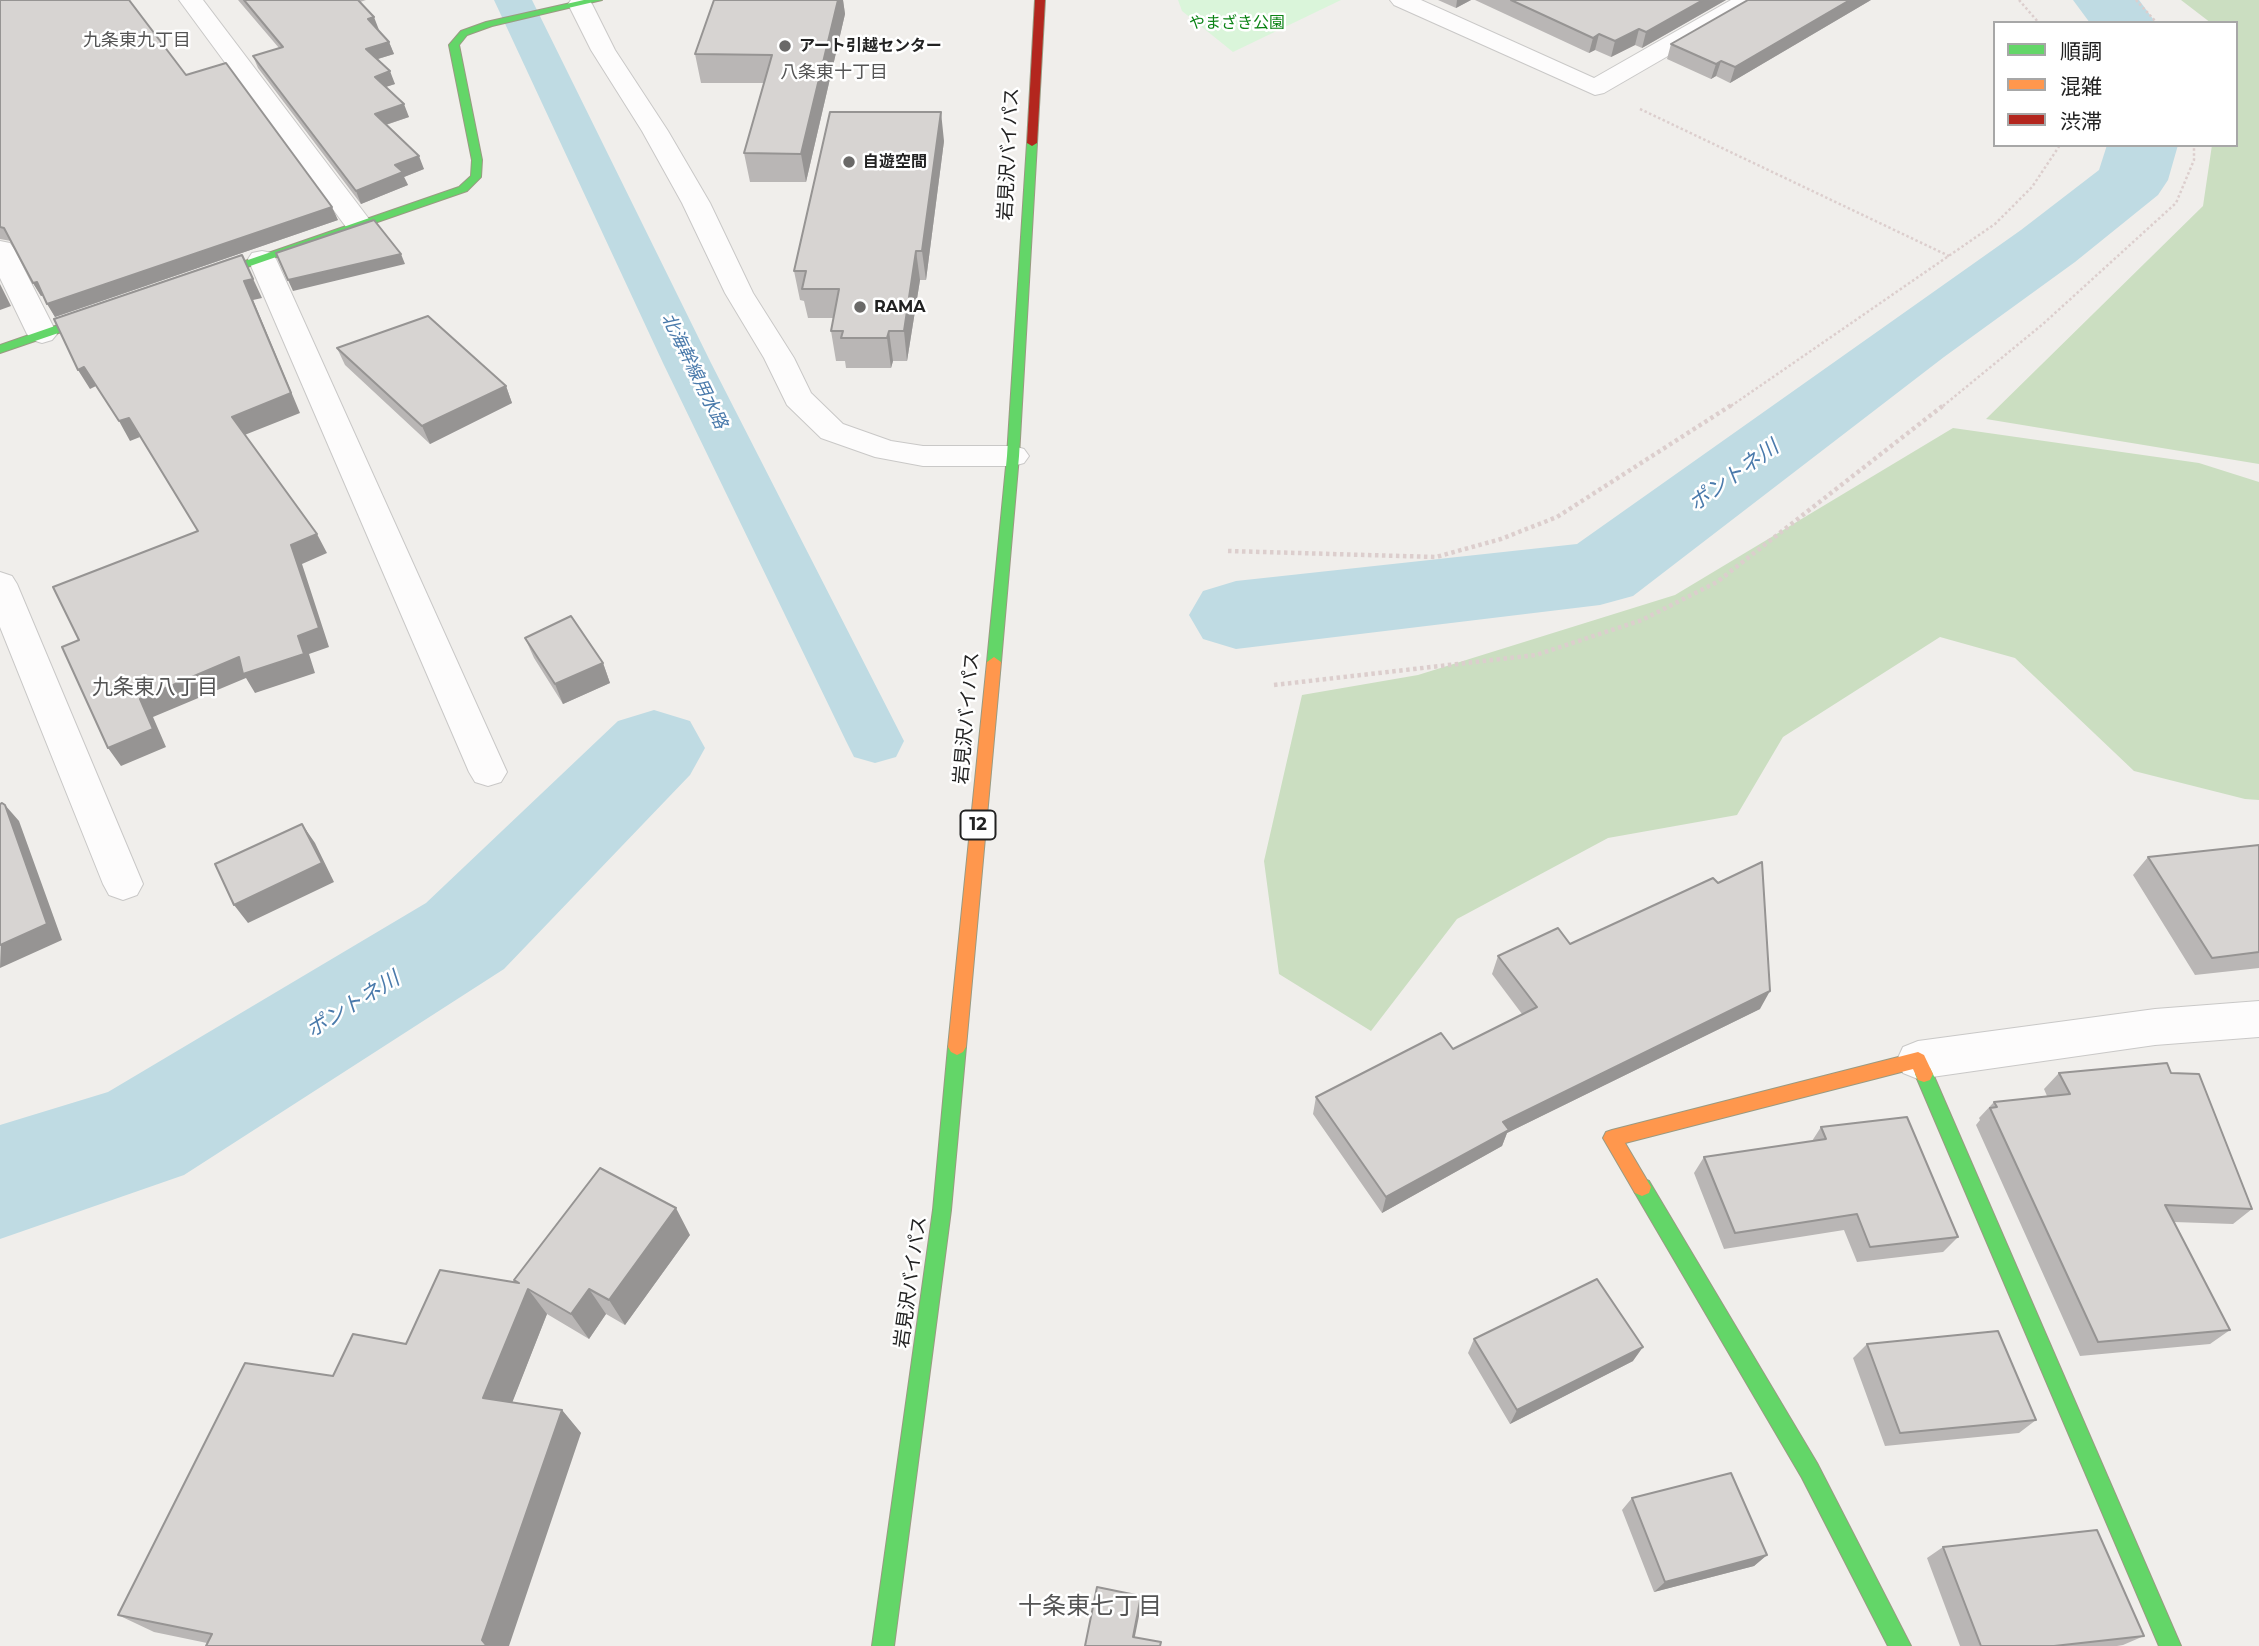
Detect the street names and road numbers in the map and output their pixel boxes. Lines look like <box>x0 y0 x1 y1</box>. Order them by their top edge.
street label: 岩見沢バイパス <box>994 87 1024 221</box>
street label: 岩見沢バイパス <box>950 651 984 785</box>
road number: 12 <box>960 810 996 840</box>
street label: 岩見沢バイパス <box>890 1215 932 1349</box>

